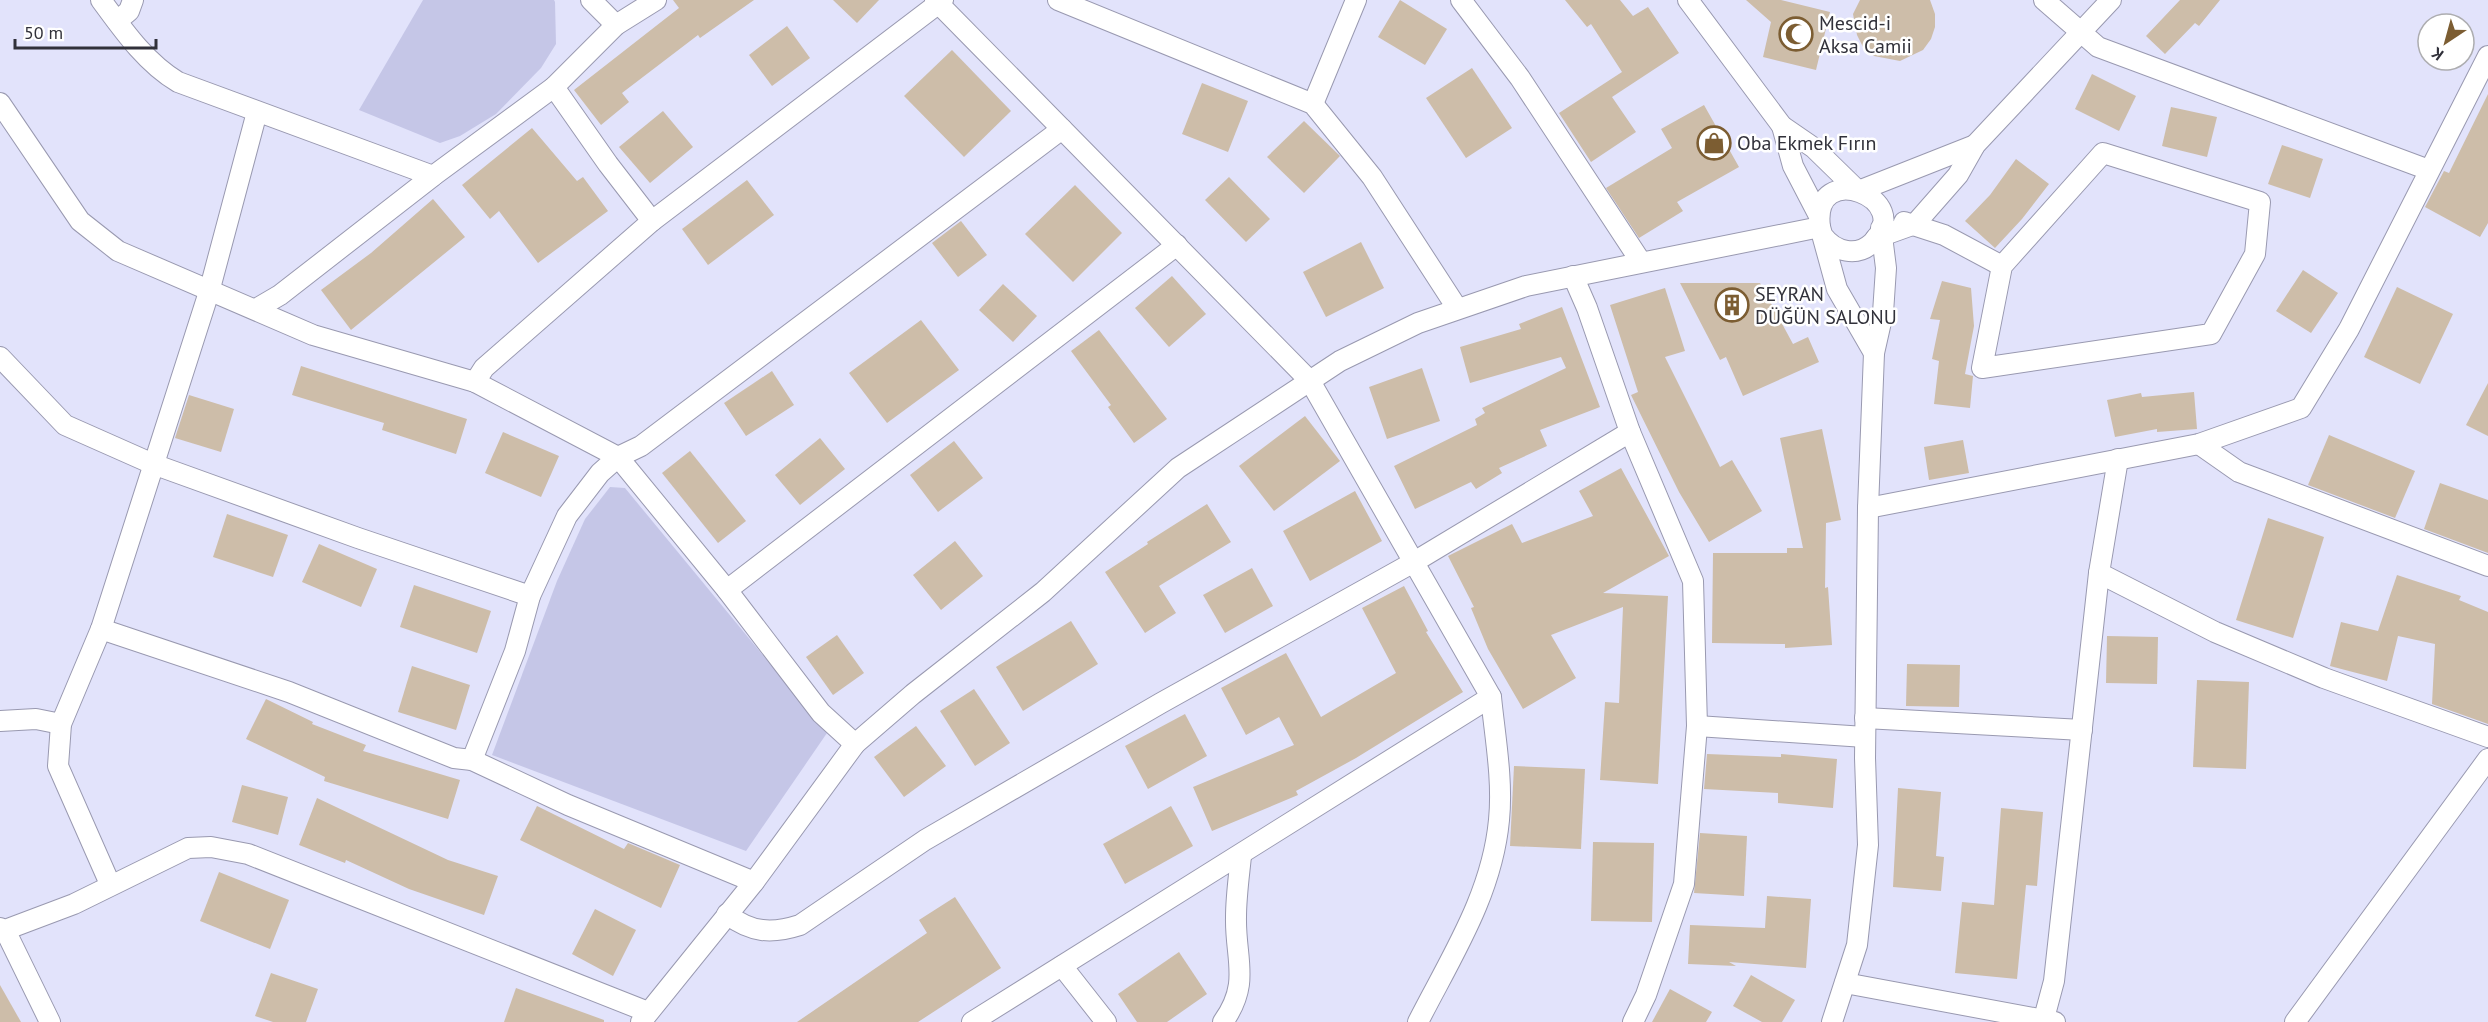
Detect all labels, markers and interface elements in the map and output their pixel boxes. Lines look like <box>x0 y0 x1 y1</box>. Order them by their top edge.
place label: Mescid-i Aksa Camii <box>1819 10 1912 59</box>
scale bar <box>15 12 156 50</box>
north arrow <box>2416 12 2476 72</box>
mosque icon: Mescid-i Aksa Camii <box>1778 16 1814 52</box>
text: 50 m <box>24 21 63 44</box>
text: K <box>2427 43 2447 65</box>
shop icon: Oba Ekmek Fırın <box>1696 125 1732 161</box>
place label: Oba Ekmek Fırın <box>1737 130 1877 156</box>
place label: SEYRAN DÜĞÜN SALONU <box>1755 281 1897 330</box>
building icon: SEYRAN DÜĞÜN SALONU <box>1714 287 1750 323</box>

